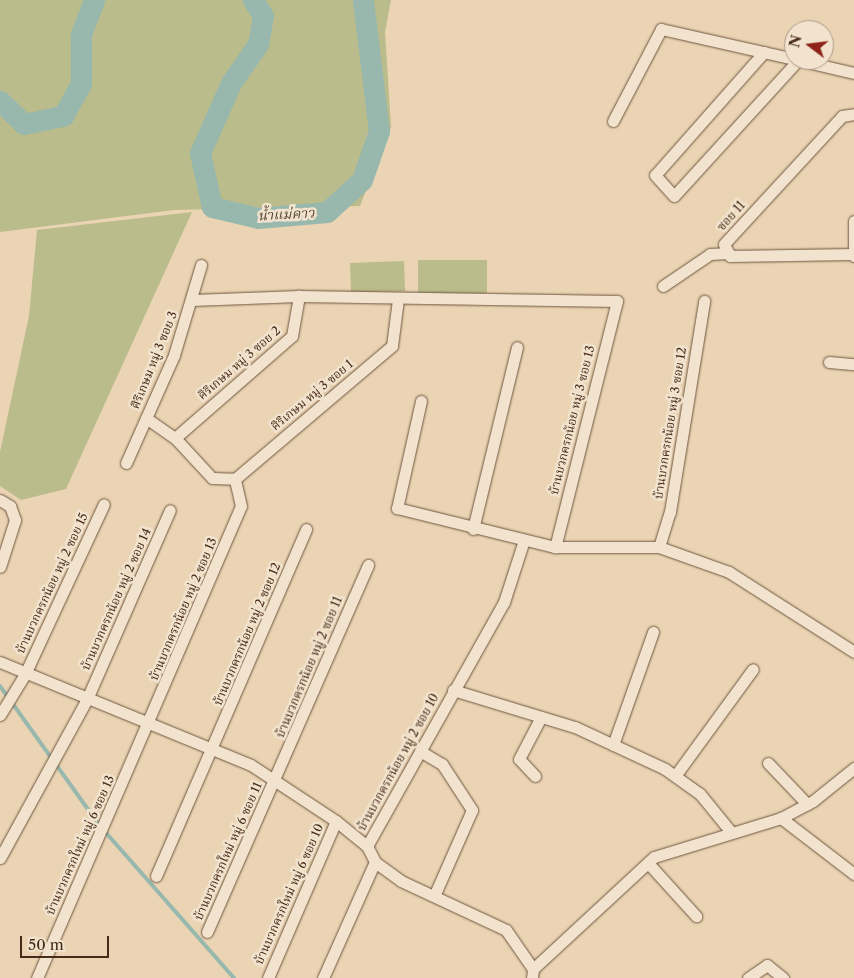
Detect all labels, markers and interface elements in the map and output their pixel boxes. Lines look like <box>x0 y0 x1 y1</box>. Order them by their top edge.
north arrow <box>784 20 834 70</box>
text: N <box>785 33 806 50</box>
street label: ซอย 11 <box>714 198 748 234</box>
water label: น้ำแม่คาว <box>257 204 315 224</box>
street label: ศิริเกษม หมู่ 3 ซอย 3 <box>128 309 180 411</box>
street label: ศิริเกษม หมู่ 3 ซอย 2 <box>195 323 283 403</box>
street label: บ้านบวกครกน้อย หมู่ 3 ซอย 13 <box>546 344 598 496</box>
street label: บ้านบวกครกน้อย หมู่ 3 ซอย 12 <box>651 346 689 500</box>
street label: ศิริเกษม หมู่ 3 ซอย 1 <box>268 357 356 433</box>
street label: บ้านบวกครกน้อย หมู่ 2 ซอย 15 <box>13 510 91 656</box>
street label: บ้านบวกครกน้อย หมู่ 2 ซอย 14 <box>78 526 154 672</box>
street label: บ้านบวกครกน้อย หมู่ 2 ซอย 13 <box>146 536 220 682</box>
street label: บ้านบวกครกน้อย หมู่ 2 ซอย 12 <box>210 560 284 708</box>
street label: บ้านบวกครกน้อย หมู่ 2 ซอย 11 <box>273 594 345 740</box>
street label: บ้านบวกครกน้อย หมู่ 2 ซอย 10 <box>354 691 442 833</box>
street label: บ้านบวกครกใหม่ หมู่ 6 ซอย 13 <box>43 773 117 917</box>
street label: บ้านบวกครกใหม่ หมู่ 6 ซอย 11 <box>191 780 265 922</box>
street label: บ้านบวกครกใหม่ หมู่ 6 ซอย 10 <box>251 822 327 966</box>
scale bar <box>22 926 111 958</box>
text: 50 m <box>28 935 64 954</box>

